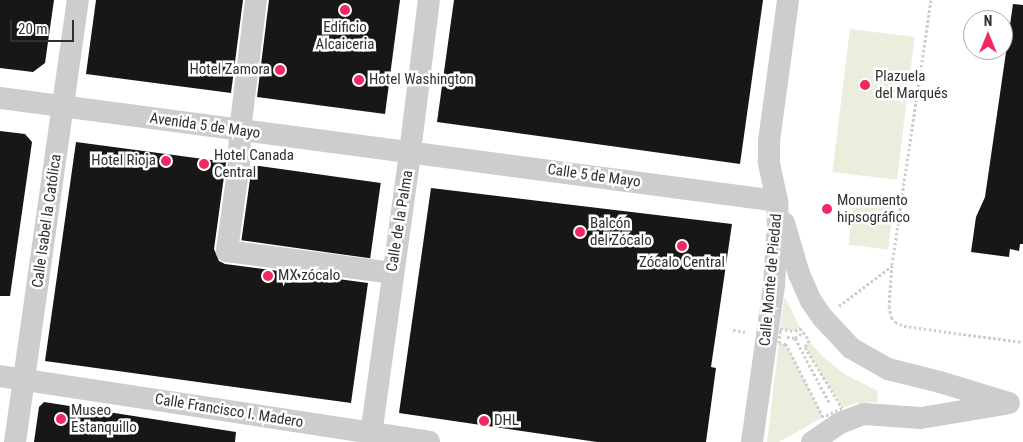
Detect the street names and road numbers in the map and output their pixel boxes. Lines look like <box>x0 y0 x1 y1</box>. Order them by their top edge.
street label: Avenida 5 de Mayo <box>149 109 261 143</box>
street label: Calle Isabel la Católica <box>29 153 65 289</box>
street label: Calle 5 de Mayo <box>546 161 642 191</box>
street label: Calle de la Palma <box>383 169 417 273</box>
street label: Calle Monte de Piedad <box>756 213 786 347</box>
street label: Calle Francisco I. Madero <box>154 390 304 432</box>

